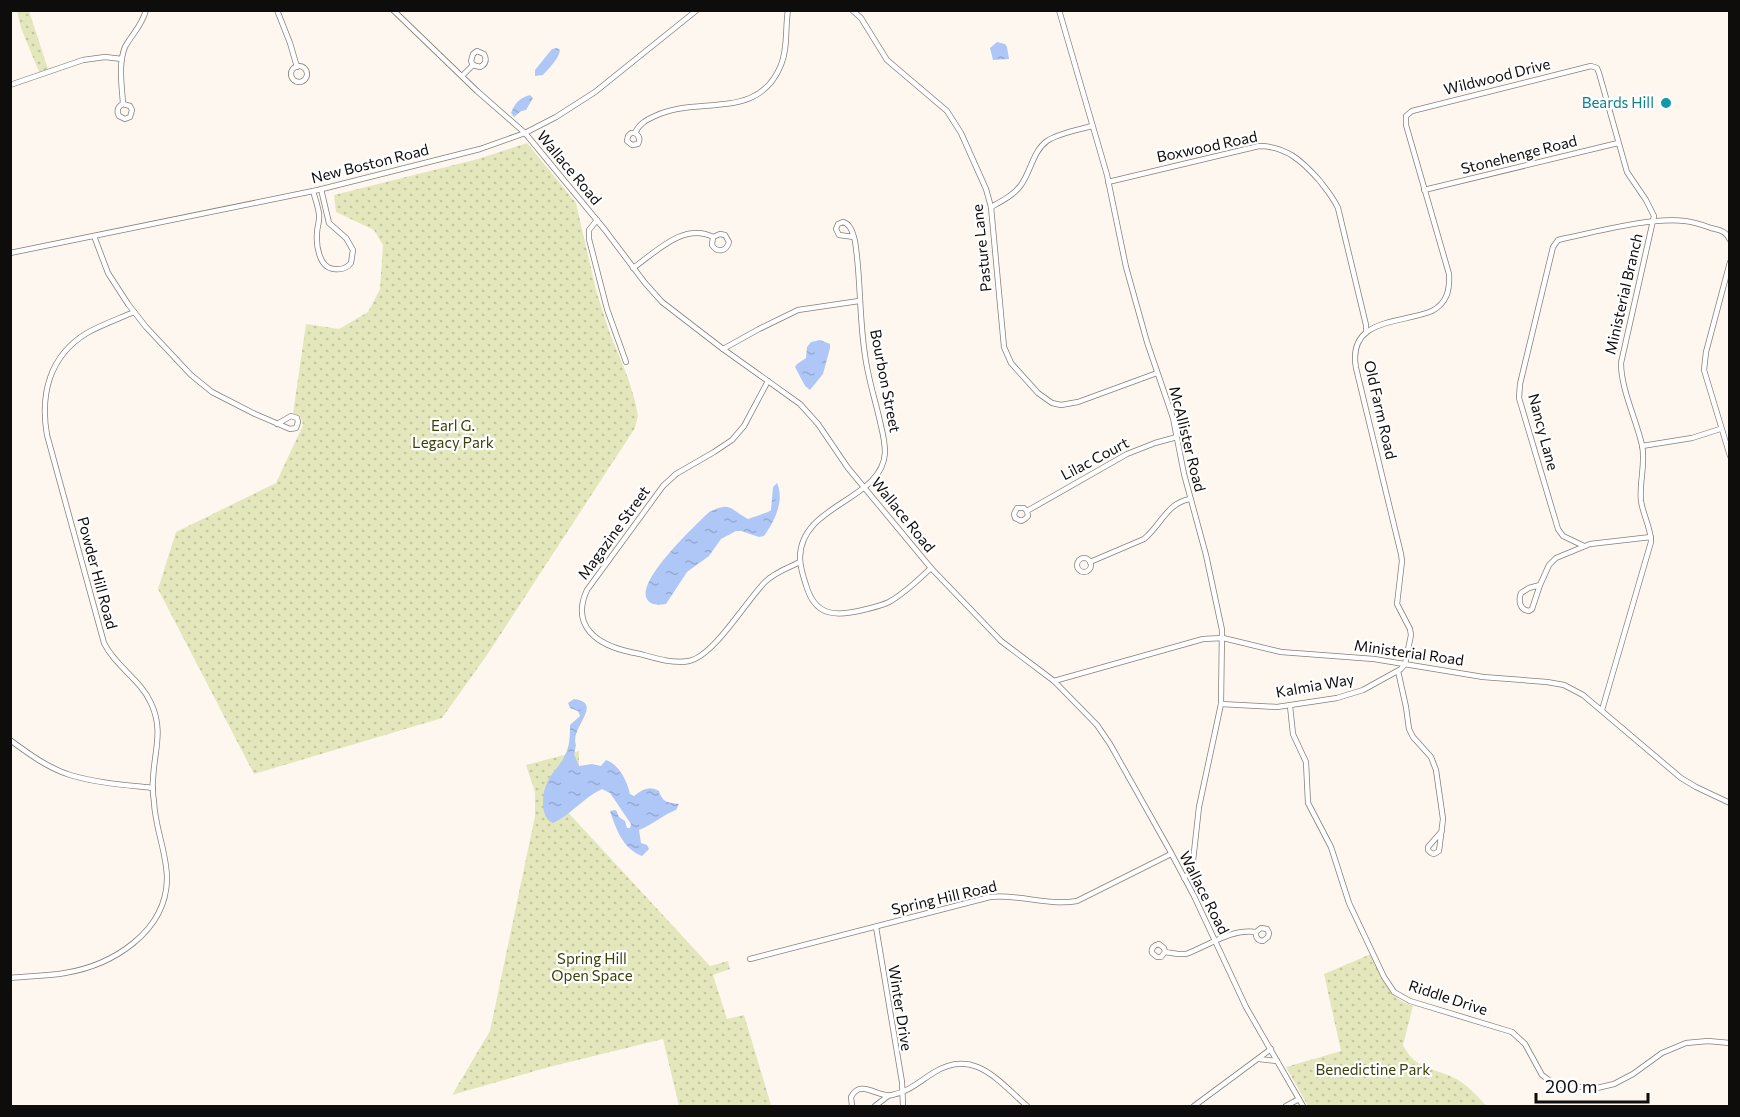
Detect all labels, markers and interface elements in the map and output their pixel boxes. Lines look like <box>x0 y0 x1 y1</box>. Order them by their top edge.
street label: Wildwood Drive <box>1442 54 1552 98</box>
place label: Beards Hill <box>1582 93 1654 111</box>
marker: Beards Hill <box>1659 96 1673 110</box>
street label: Wallace Road <box>534 127 606 208</box>
street label: Boxwood Road <box>1155 127 1259 165</box>
street label: Stonehenge Road <box>1459 131 1579 177</box>
street label: New Boston Road <box>309 140 430 186</box>
street label: Pasture Lane <box>967 203 995 293</box>
street label: Ministerial Branch <box>1600 231 1646 356</box>
street label: Bourbon Street <box>867 328 905 434</box>
street label: Old Farm Road <box>1361 359 1401 461</box>
street label: McAllister Road <box>1166 384 1210 493</box>
street label: Nancy Lane <box>1525 391 1563 472</box>
park label: Earl G. Legacy Park <box>412 416 494 451</box>
street label: Lilac Court <box>1058 433 1131 483</box>
street label: Wallace Road <box>868 473 939 555</box>
street label: Magazine Street <box>573 482 653 583</box>
street label: Powder Hill Road <box>74 515 122 631</box>
street label: Ministerial Road <box>1353 635 1465 669</box>
street label: Kalmia Way <box>1274 669 1356 701</box>
street label: Wallace Road <box>1176 848 1234 937</box>
street label: Spring Hill Road <box>889 876 998 918</box>
park label: Spring Hill Open Space <box>551 949 633 984</box>
street label: Winter Drive <box>885 964 917 1052</box>
street label: Riddle Drive <box>1407 976 1490 1018</box>
park label: Benedictine Park <box>1316 1060 1430 1078</box>
scale bar <box>1536 1066 1648 1104</box>
text: 200 m <box>1545 1075 1598 1097</box>

